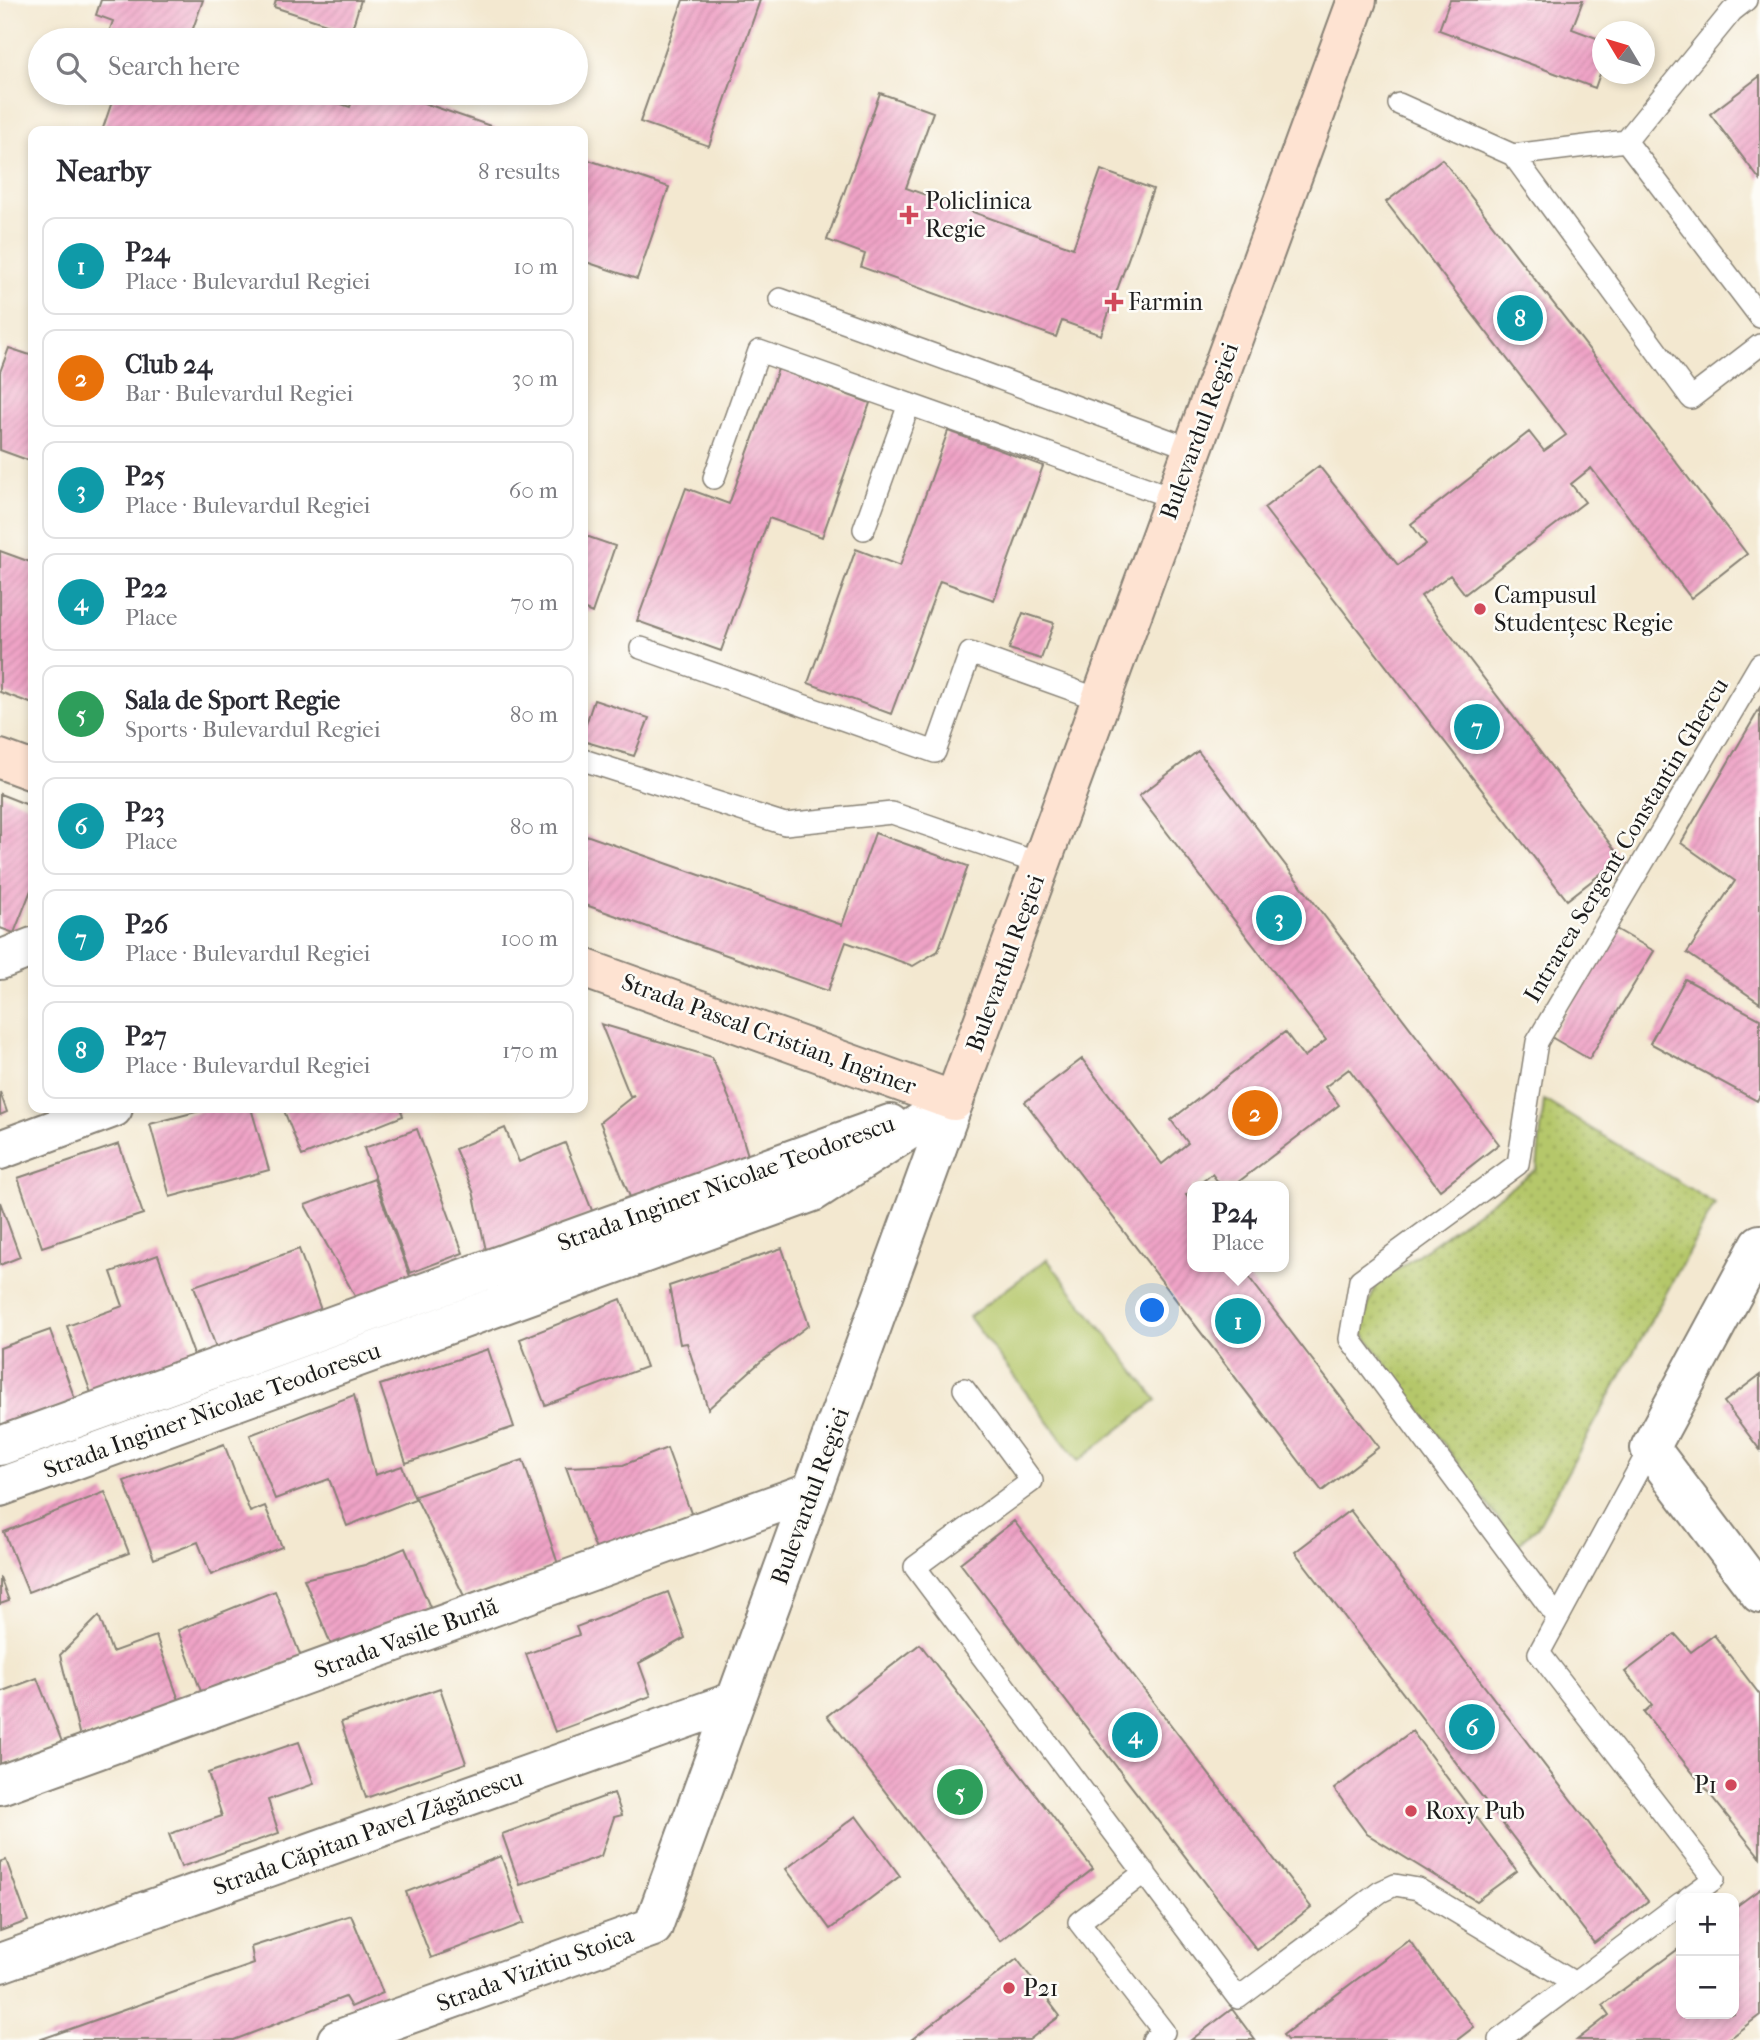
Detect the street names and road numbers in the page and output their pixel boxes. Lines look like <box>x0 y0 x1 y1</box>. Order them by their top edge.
street label: Bulevardul Regiei <box>1154 339 1244 523</box>
street label: Intrarea Sergent Constantin Ghercu <box>1518 672 1734 1007</box>
street label: Bulevardul Regiei <box>960 871 1050 1055</box>
street label: Strada Pascal Cristian, Inginer <box>618 968 921 1101</box>
street label: Strada Inginer Nicolae Teodorescu <box>554 1109 899 1257</box>
street label: Strada Inginer Nicolae Teodorescu <box>40 1336 385 1484</box>
street label: Bulevardul Regiei <box>765 1404 855 1588</box>
street label: Strada Vasile Burlă <box>310 1591 502 1684</box>
street label: Strada Căpitan Pavel Zăgănescu <box>209 1763 527 1901</box>
street label: Strada Vizitiu Stoica <box>433 1920 638 2018</box>

